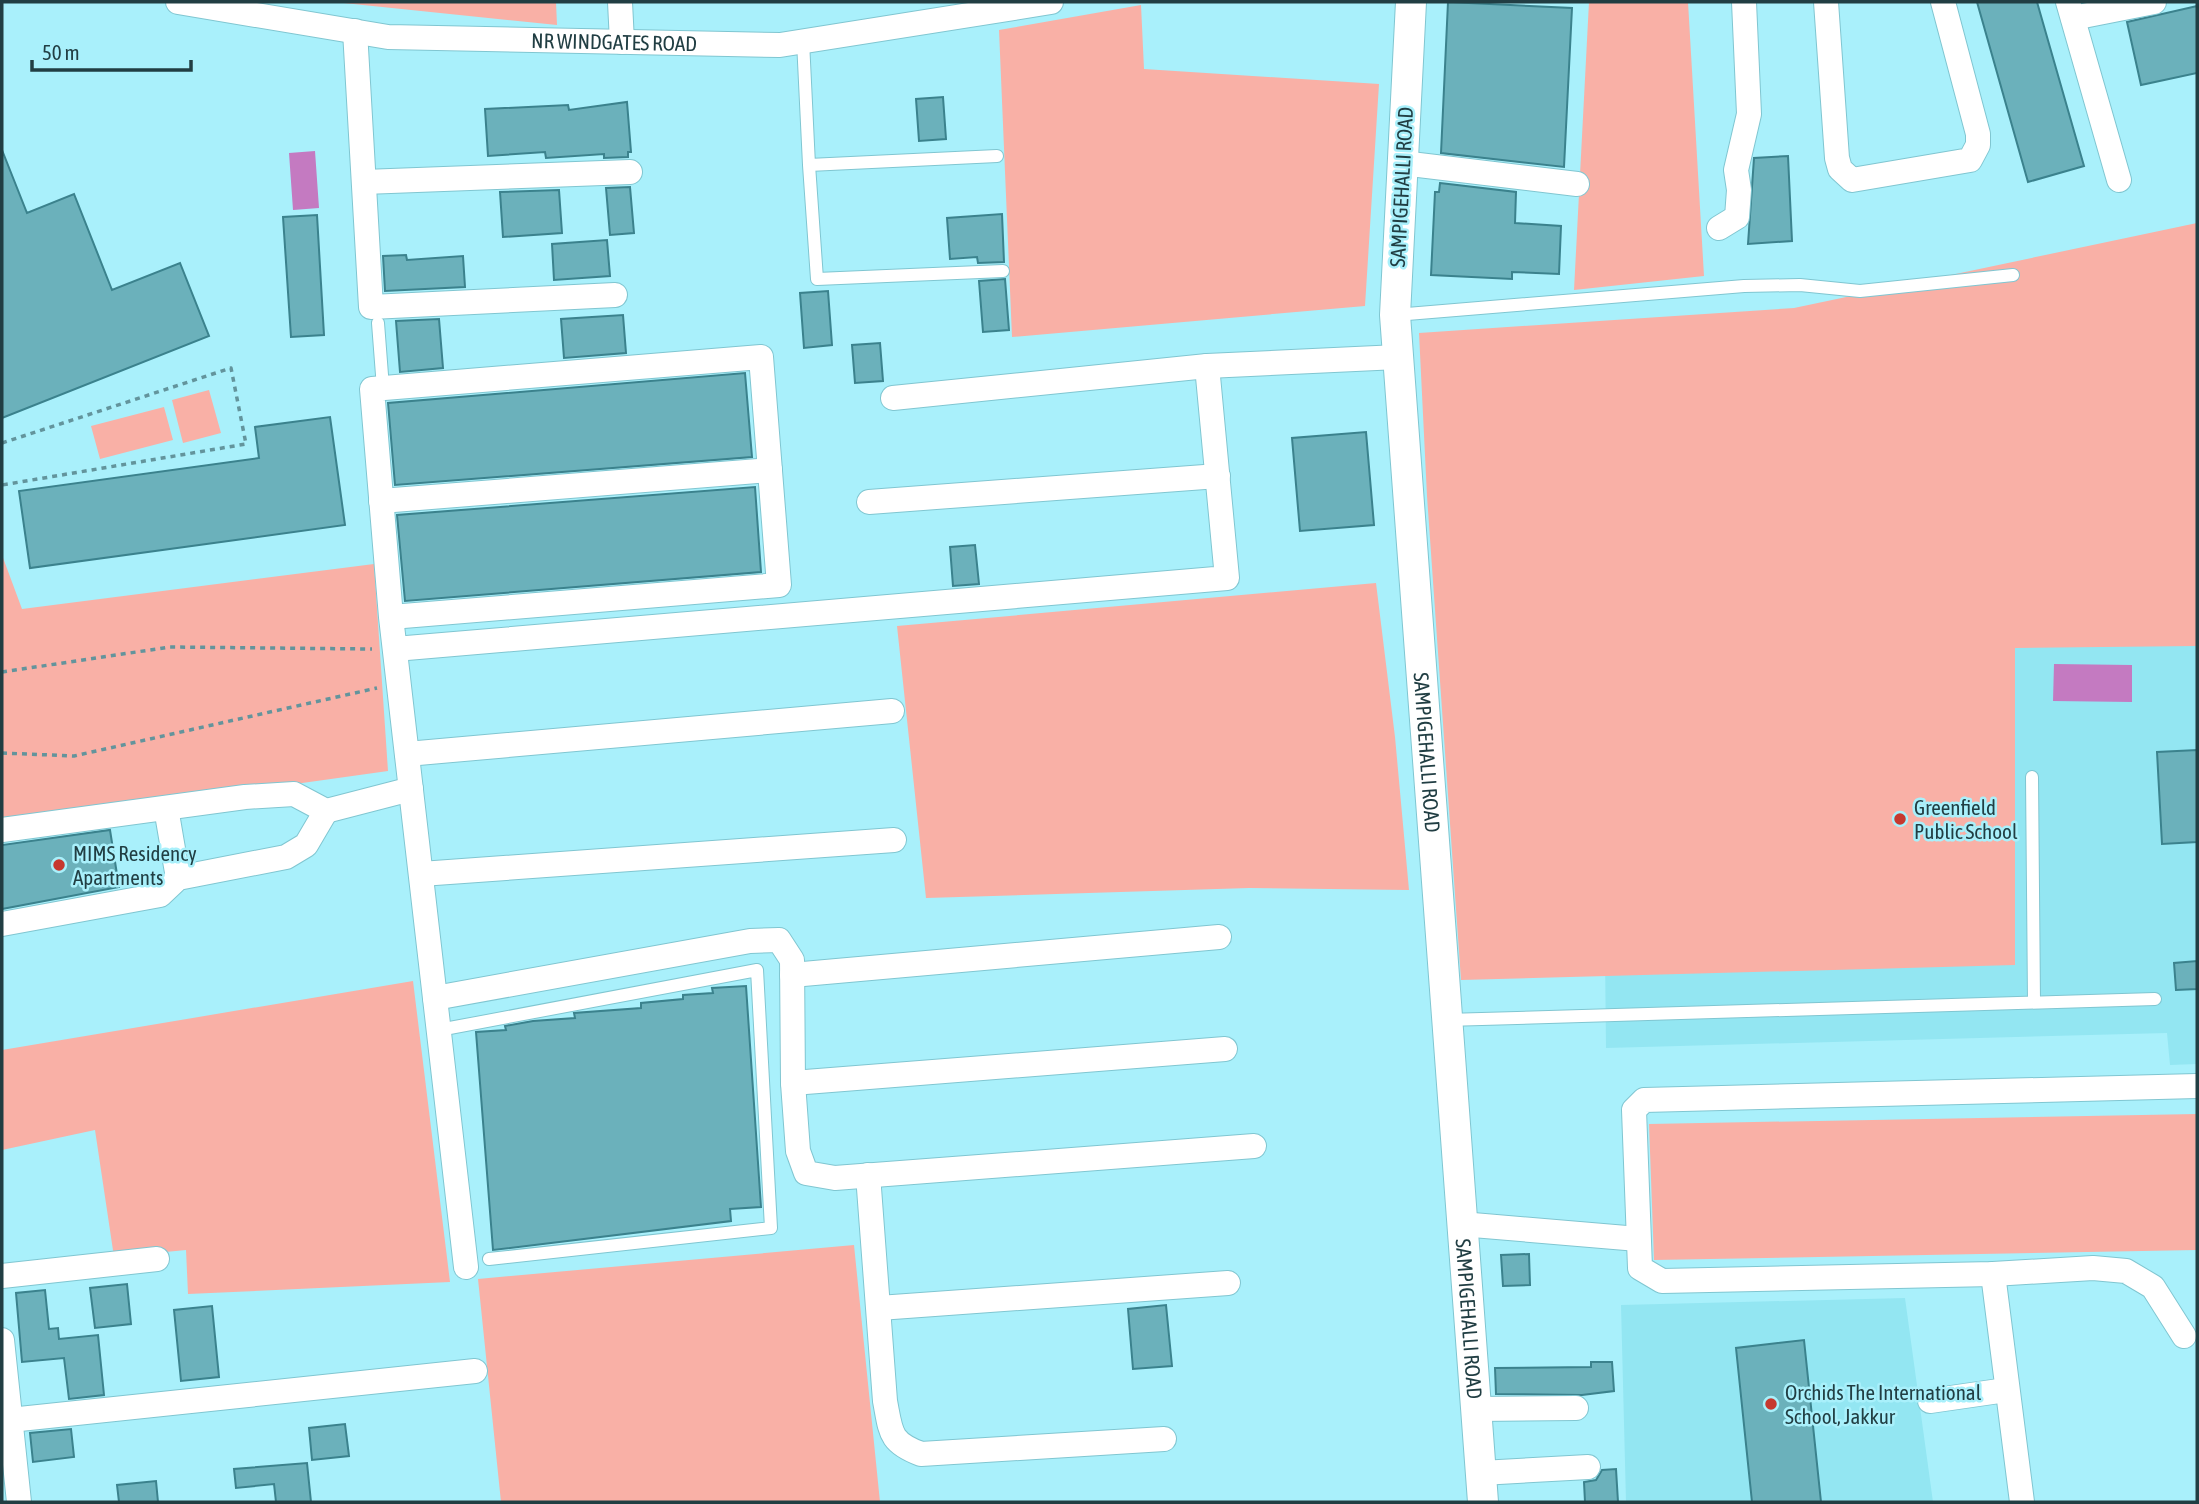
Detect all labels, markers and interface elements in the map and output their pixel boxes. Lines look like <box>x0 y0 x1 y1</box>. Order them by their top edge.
scale bar <box>32 28 191 72</box>
street label: NR WINDGATES ROAD <box>531 28 697 55</box>
text: 50 m <box>42 40 80 64</box>
street label: SAMPIGEHALLI ROAD <box>1385 106 1417 268</box>
street label: SAMPIGEHALLI ROAD <box>1410 671 1445 833</box>
place label: Greenfield Public School <box>1914 795 2018 843</box>
marker: Greenfield Public School <box>1892 811 1908 827</box>
place label: MIMS Residency Apartments <box>73 841 197 889</box>
marker: MIMS Residency Apartments <box>51 857 67 873</box>
street label: SAMPIGEHALLI ROAD <box>1452 1238 1487 1400</box>
place label: Orchids The International School, Jakkur <box>1785 1380 1982 1428</box>
marker: Orchids The International School, Jakkur <box>1763 1396 1779 1412</box>

